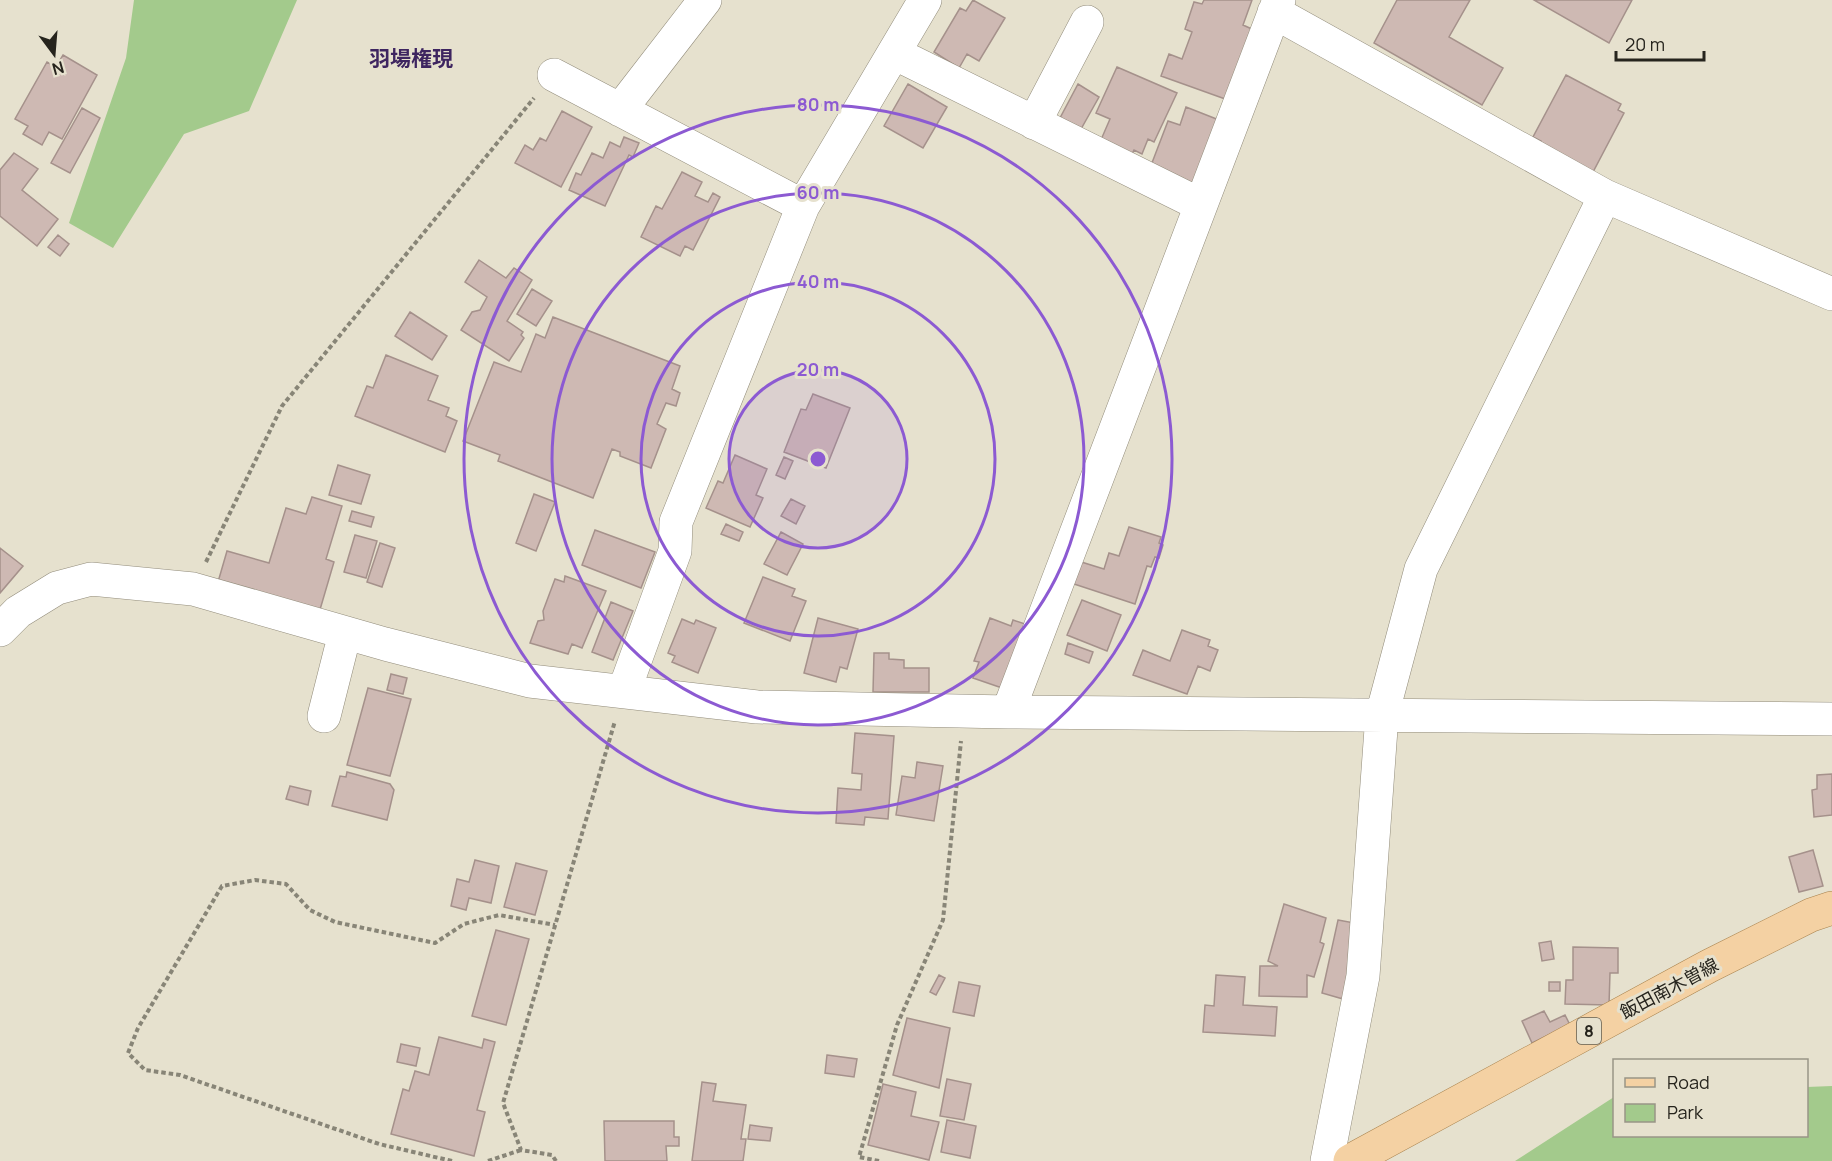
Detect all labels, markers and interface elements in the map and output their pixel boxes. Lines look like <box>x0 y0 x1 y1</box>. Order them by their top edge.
north arrow <box>24 24 84 84</box>
scale bar <box>1616 24 1704 62</box>
text: 20 m <box>1625 32 1665 56</box>
district label: 羽場権現 <box>369 44 453 72</box>
text: N <box>50 56 67 81</box>
text: 80 m <box>797 92 839 116</box>
text: 60 m <box>797 180 839 204</box>
text: 40 m <box>797 269 839 293</box>
text: 20 m <box>797 357 839 381</box>
centre of rings <box>808 449 828 469</box>
street label: 飯田南木曽線 <box>1616 952 1722 1024</box>
road number: 8 <box>1577 1018 1601 1044</box>
legend <box>1613 1059 1808 1137</box>
text: Road <box>1667 1070 1710 1094</box>
text: Park <box>1667 1100 1704 1124</box>

